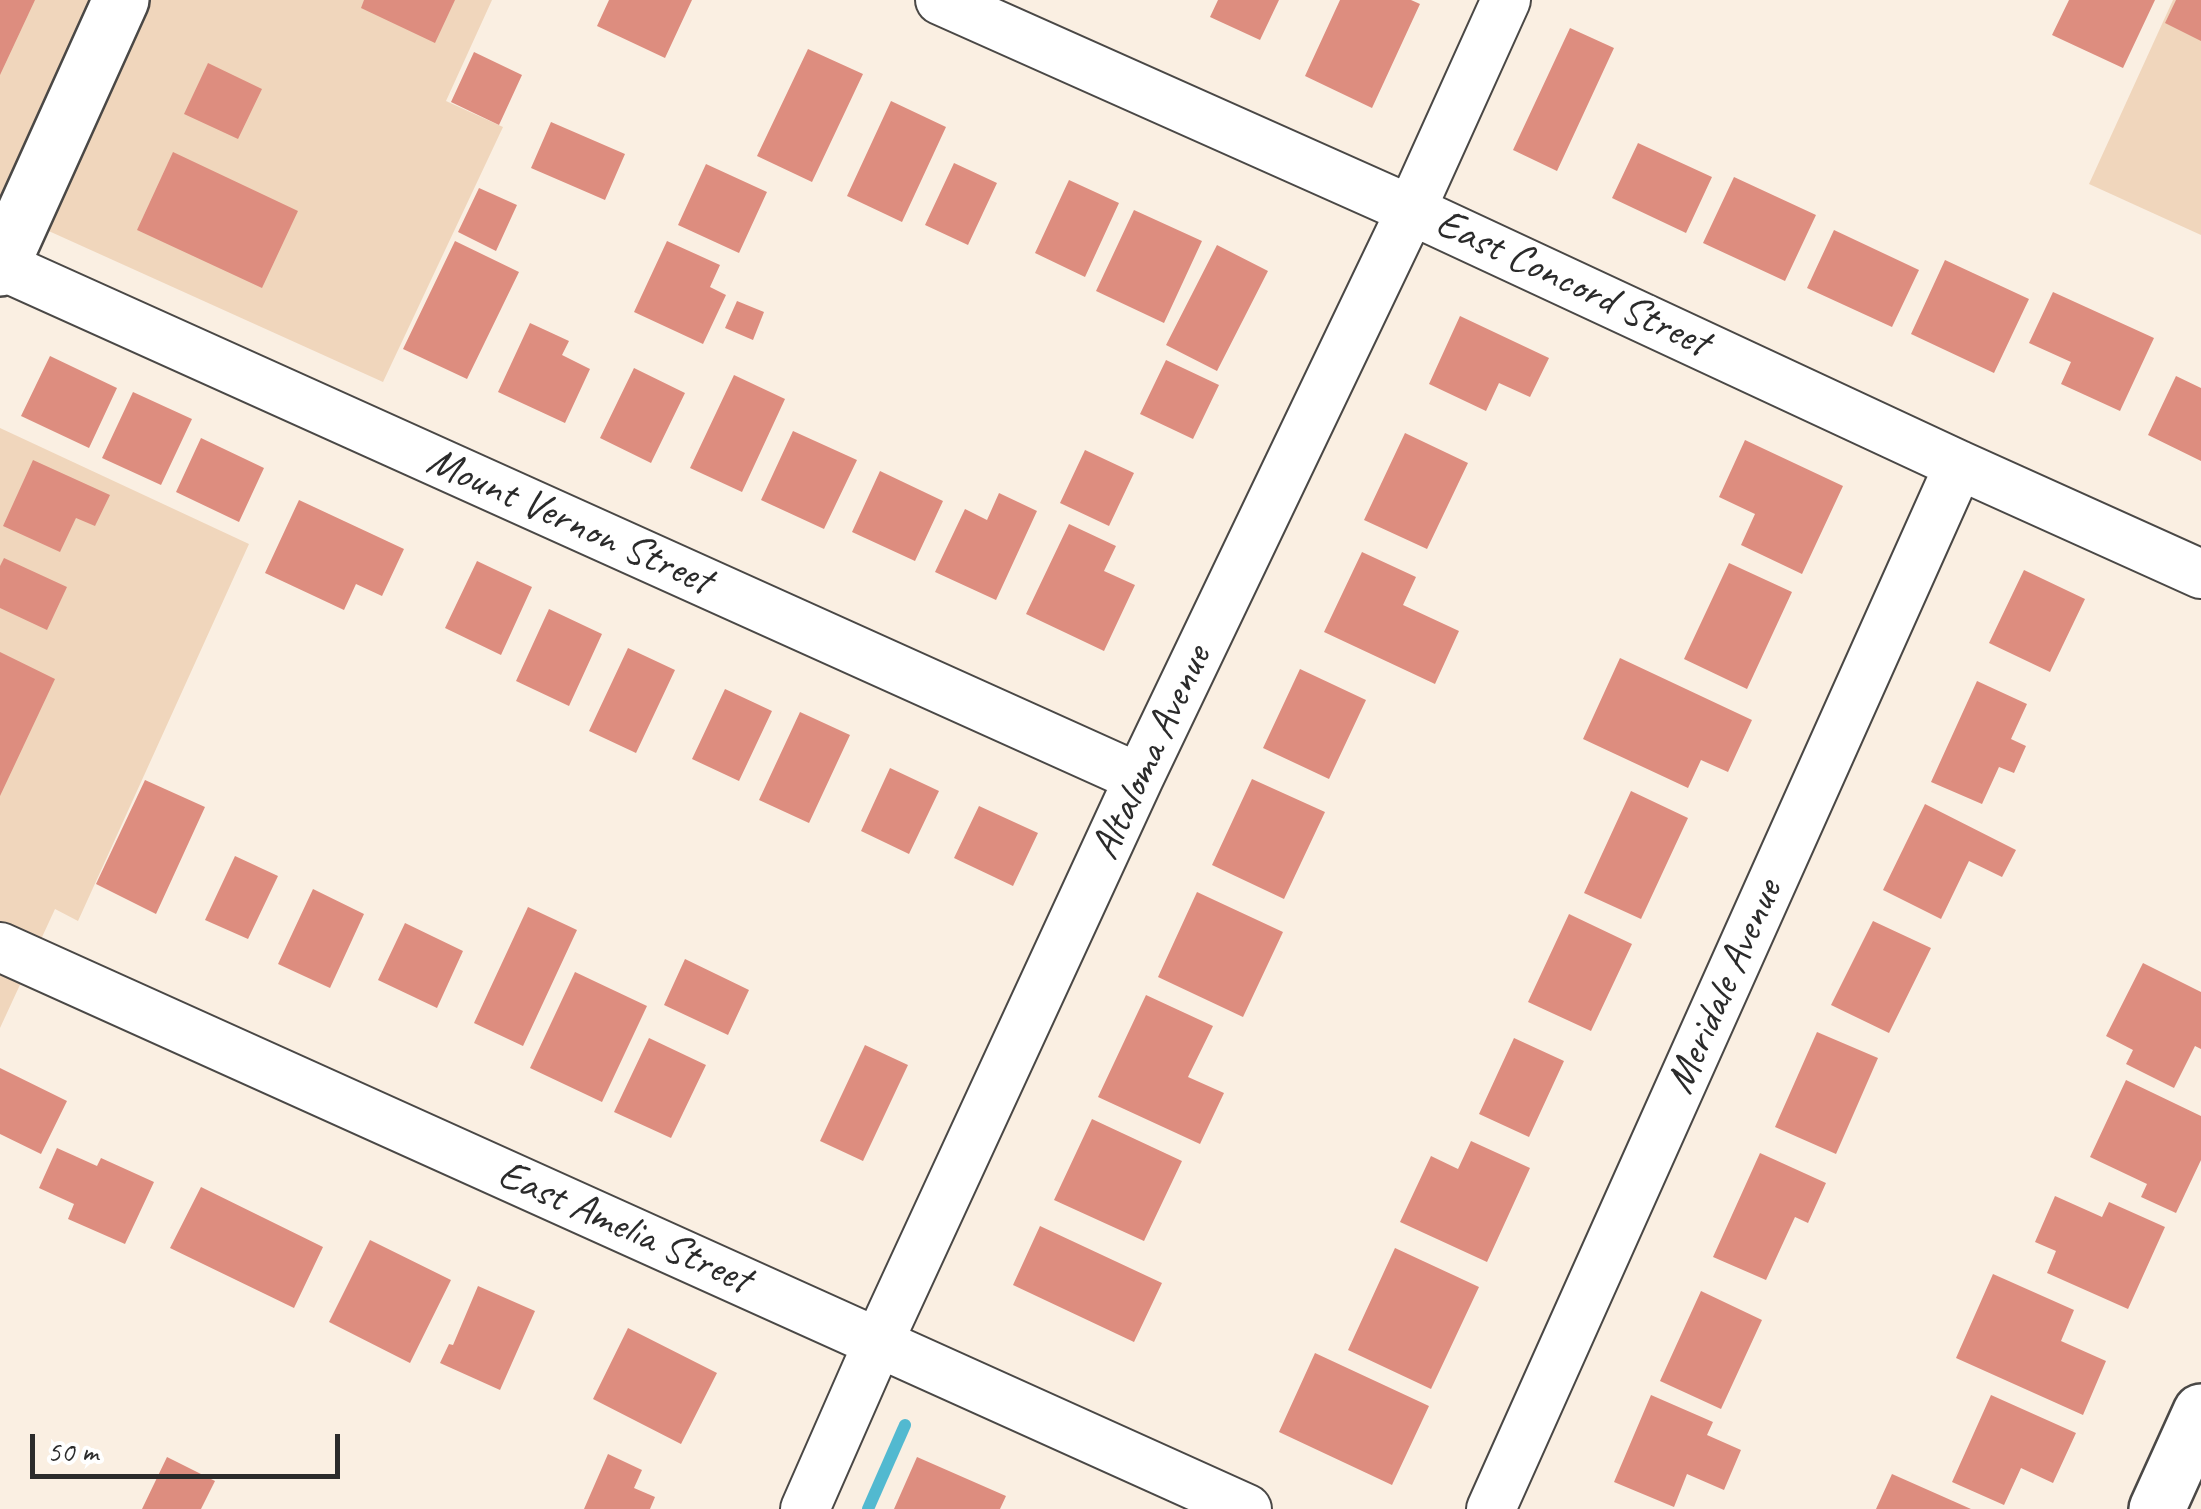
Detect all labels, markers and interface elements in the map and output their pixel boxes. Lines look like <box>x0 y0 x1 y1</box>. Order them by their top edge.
street label: East Concord Street <box>1428 199 1716 369</box>
street label: Mount Vernon Street <box>419 437 719 607</box>
street label: Altaloma Avenue <box>1081 638 1223 868</box>
street label: Meridale Avenue <box>1656 873 1794 1101</box>
street label: East Amelia Street <box>490 1150 758 1306</box>
scale bar <box>35 1414 345 1476</box>
text: 50 m <box>47 1432 98 1470</box>

